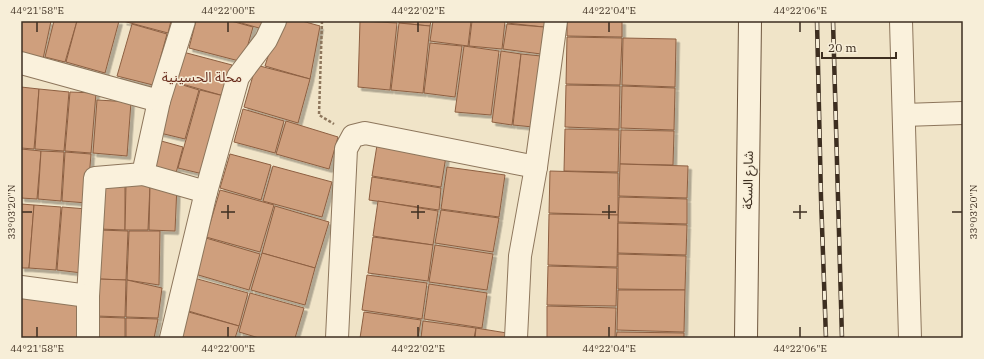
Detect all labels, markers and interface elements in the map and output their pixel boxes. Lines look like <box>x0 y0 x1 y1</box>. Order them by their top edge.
text: 44°21'58"E <box>10 4 64 17</box>
text: 44°22'00"E <box>201 4 255 17</box>
text: 44°22'02"E <box>391 4 445 17</box>
text: 44°22'04"E <box>582 4 636 17</box>
text: 44°22'06"E <box>773 4 827 17</box>
scale bar <box>822 34 896 60</box>
text: 20 m <box>828 40 857 55</box>
district label: محلة الحسينية <box>162 68 242 86</box>
street label: شارع السكة <box>739 150 759 210</box>
text: 33°03'20"N <box>5 184 18 240</box>
text: 33°03'20"N <box>967 184 980 240</box>
text: 44°21'58"E <box>10 342 64 355</box>
text: 44°22'00"E <box>201 342 255 355</box>
text: 44°22'02"E <box>391 342 445 355</box>
text: 44°22'04"E <box>582 342 636 355</box>
text: 44°22'06"E <box>773 342 827 355</box>

